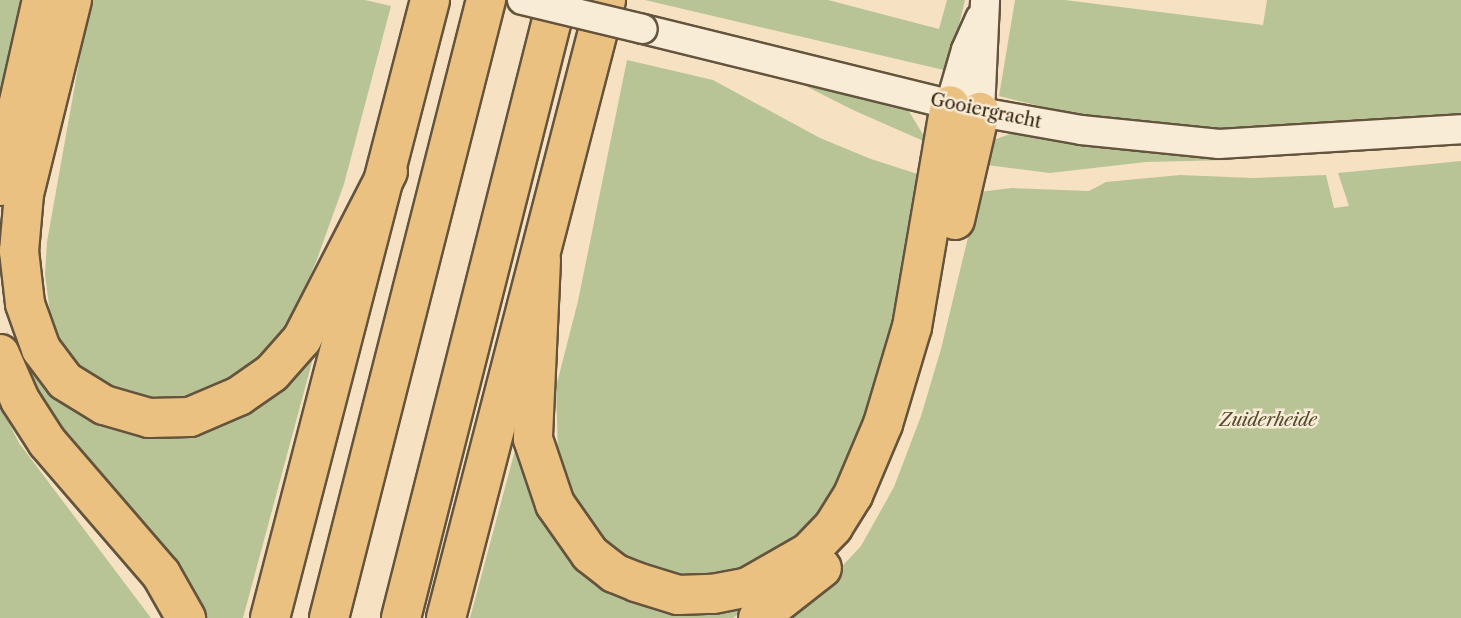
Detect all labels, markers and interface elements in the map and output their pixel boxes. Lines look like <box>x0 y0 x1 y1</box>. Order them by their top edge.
street label: Gooiergracht <box>928 89 1044 133</box>
park label: Zuiderheide <box>1219 409 1317 431</box>

